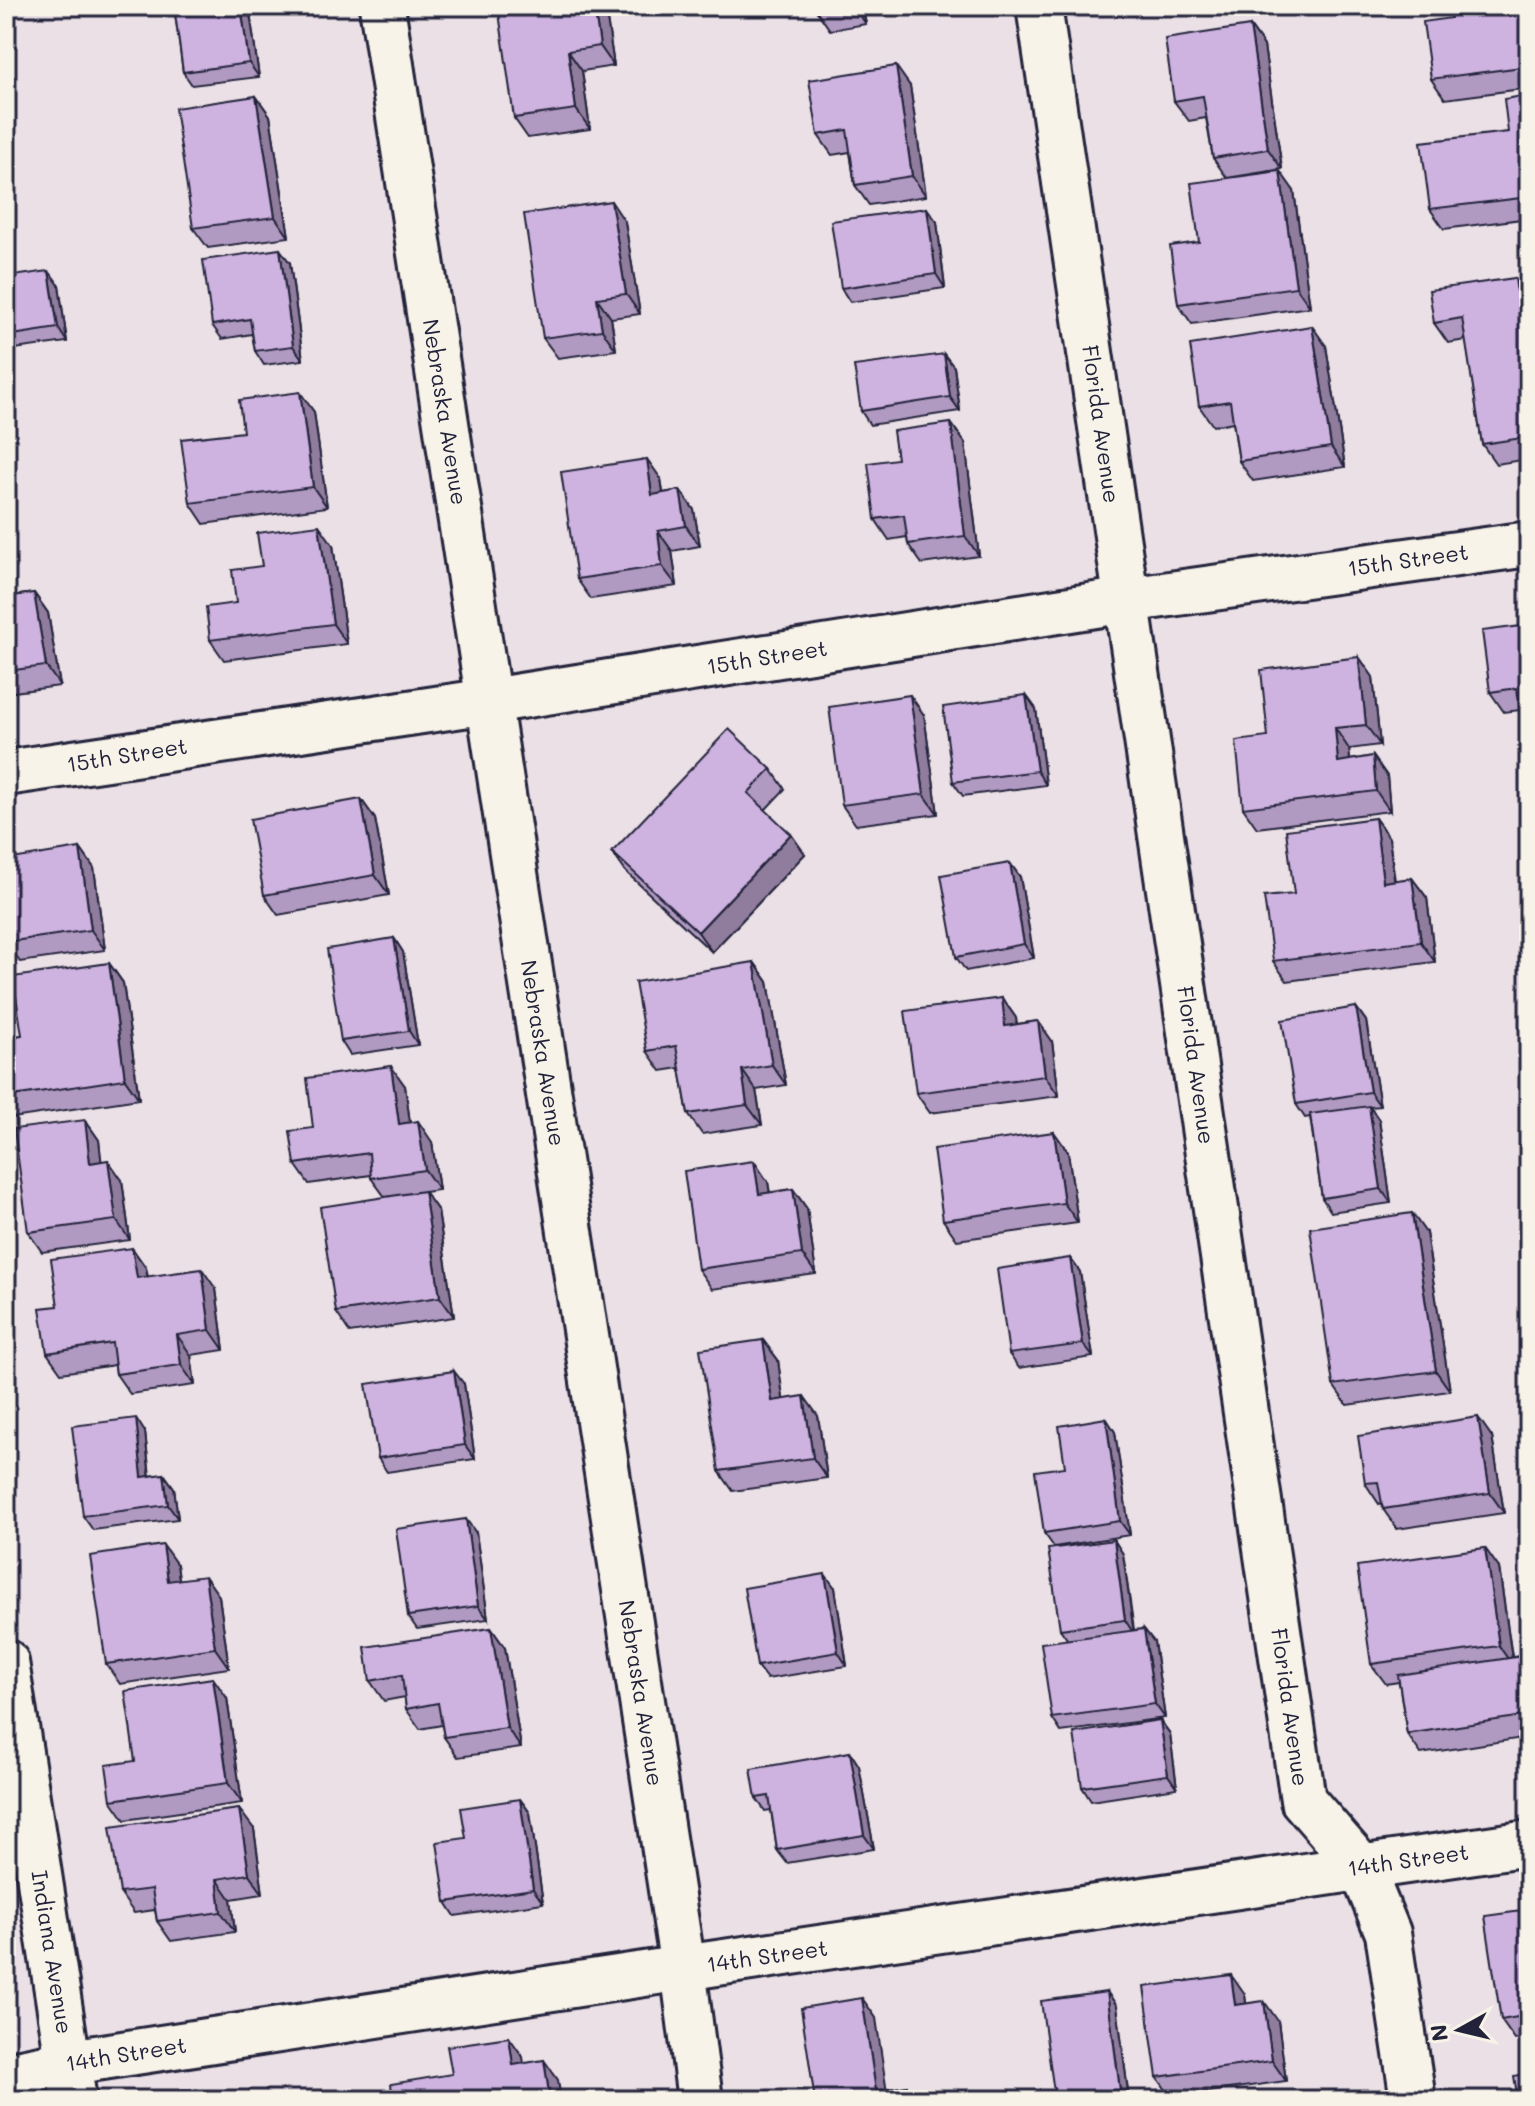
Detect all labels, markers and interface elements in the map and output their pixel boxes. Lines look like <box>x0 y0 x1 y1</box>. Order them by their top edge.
street label: Nebraska Avenue <box>416 317 475 507</box>
street label: Florida Avenue <box>1076 343 1127 505</box>
street label: 15th Street <box>1346 537 1470 582</box>
street label: 15th Street <box>704 633 829 680</box>
street label: 15th Street <box>64 731 189 778</box>
street label: Nebraska Avenue <box>514 958 573 1148</box>
street label: Florida Avenue <box>1171 984 1222 1146</box>
street label: Nebraska Avenue <box>612 1598 671 1788</box>
street label: Florida Avenue <box>1265 1626 1316 1788</box>
street label: 14th Street <box>1346 1837 1470 1882</box>
street label: Indiana Avenue <box>25 1868 80 2036</box>
street label: 14th Street <box>705 1933 829 1978</box>
north arrow <box>1419 1990 1499 2070</box>
text: N <box>1423 2023 1454 2043</box>
street label: 14th Street <box>63 2030 188 2077</box>

